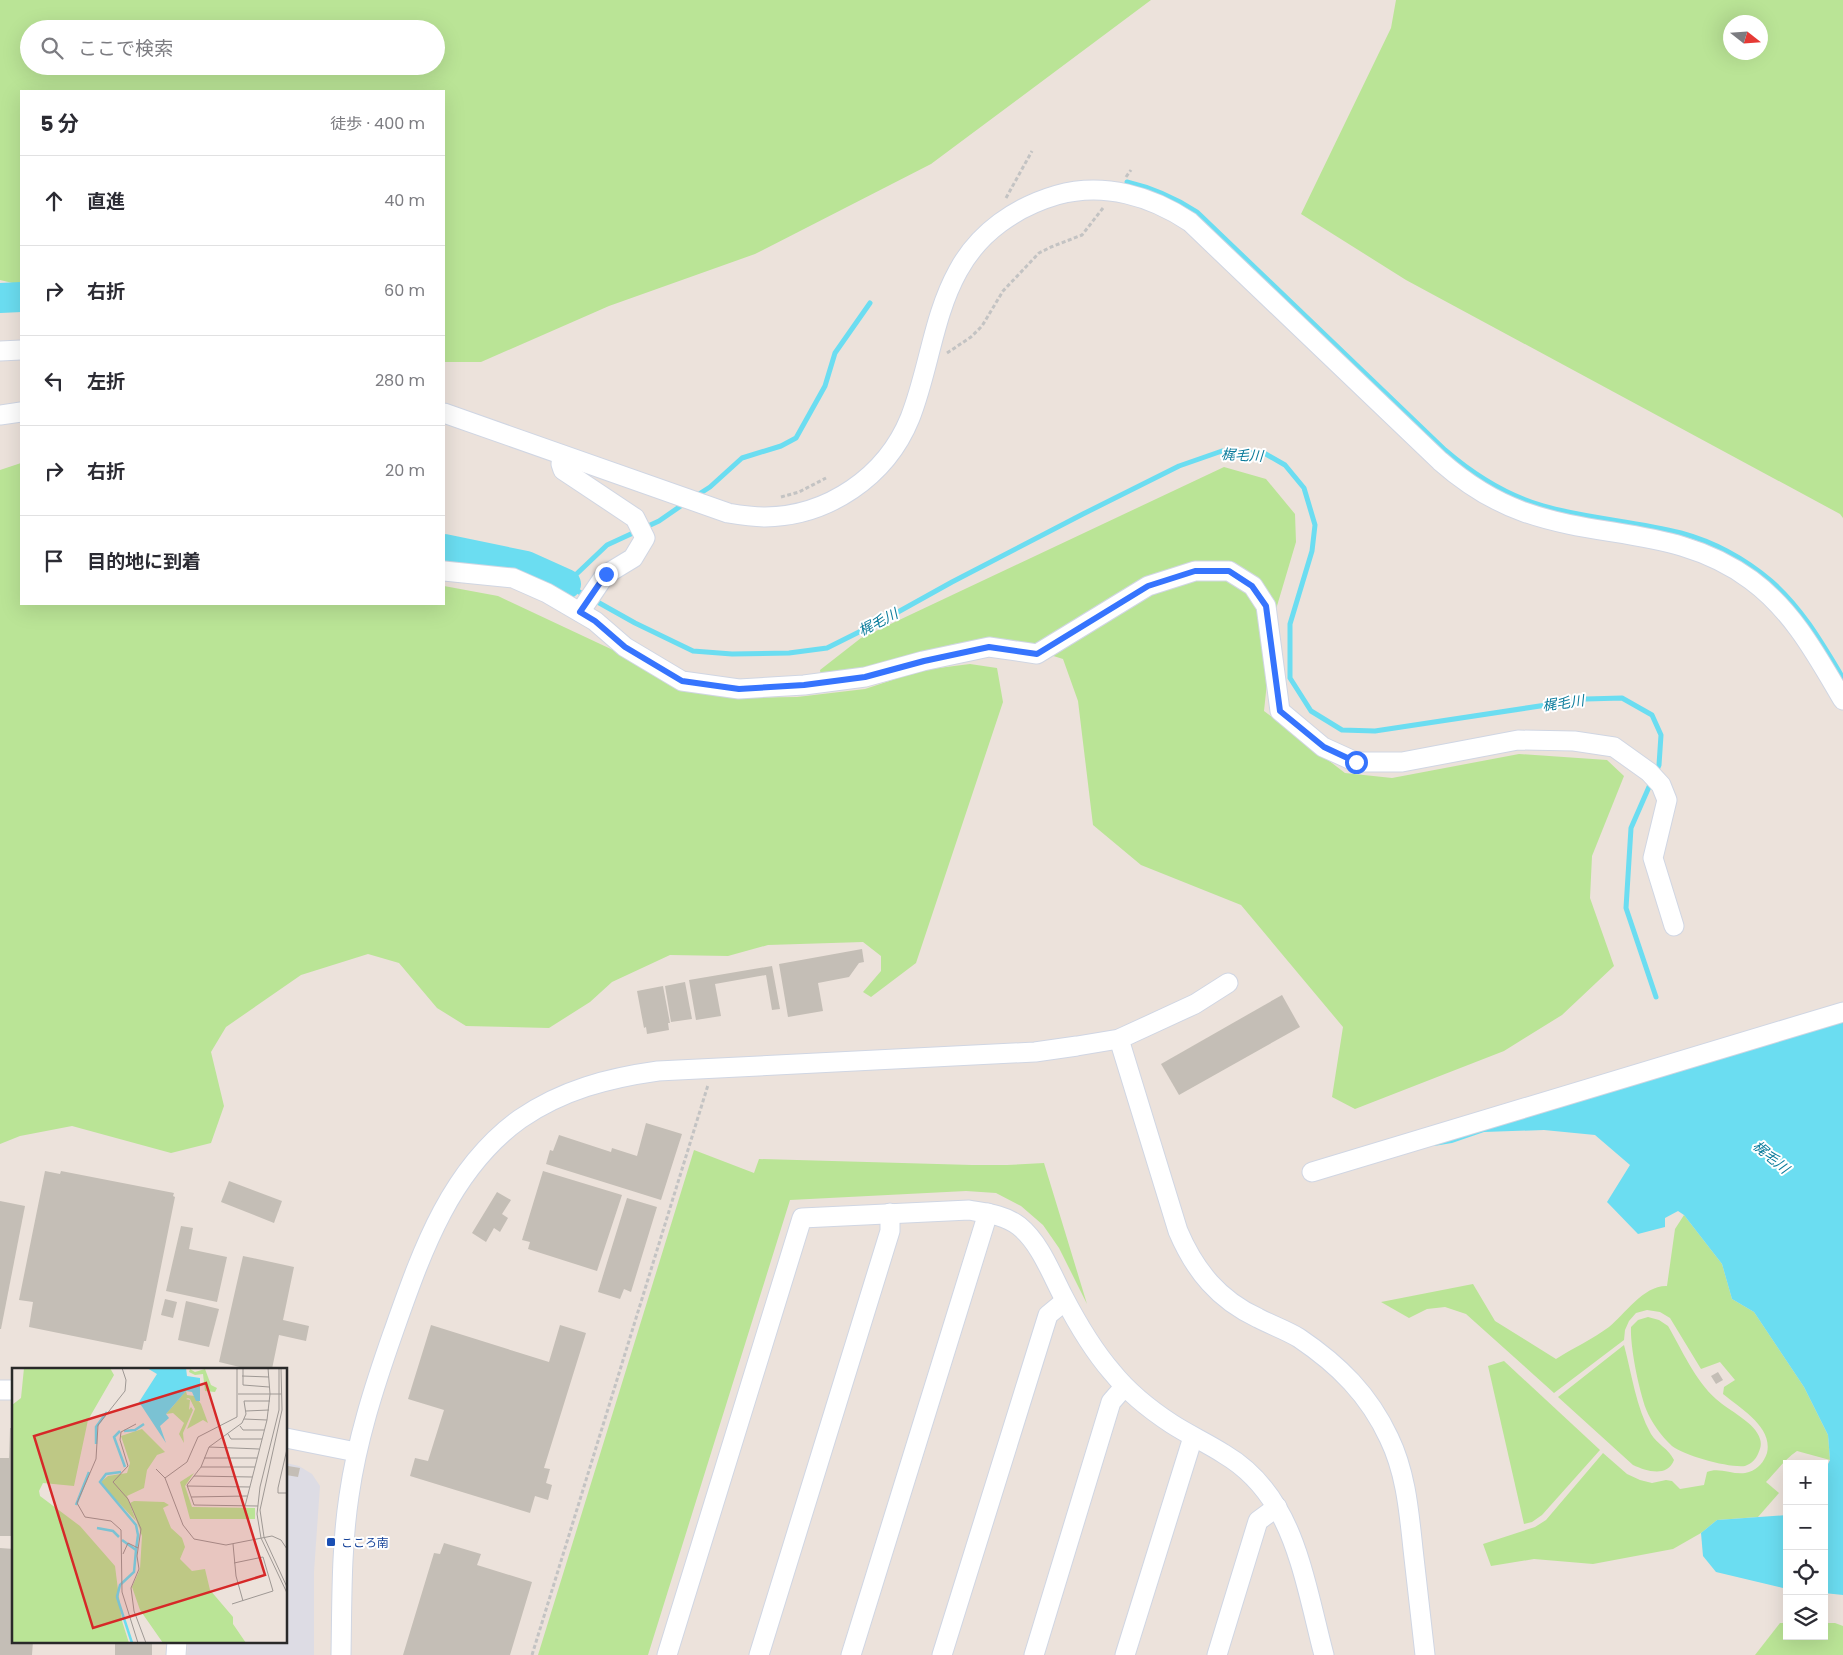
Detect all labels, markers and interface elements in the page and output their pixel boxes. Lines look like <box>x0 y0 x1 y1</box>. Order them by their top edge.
north arrow <box>1723 15 1768 60</box>
search box <box>20 20 445 75</box>
icon: search <box>38 34 66 62</box>
text: ここで検索 <box>78 35 173 62</box>
text: 5 分 <box>40 109 79 138</box>
text: 徒歩 · 400 m <box>330 112 425 135</box>
icon: ahead <box>40 187 68 215</box>
text: 直進 <box>87 188 125 215</box>
text: 40 m <box>384 189 425 212</box>
icon: right <box>40 277 68 305</box>
text: 右折 <box>87 278 125 305</box>
text: 60 m <box>384 279 425 302</box>
icon: left <box>40 367 68 395</box>
text: 左折 <box>87 368 125 395</box>
text: 280 m <box>375 369 425 392</box>
water label: 梶毛川 <box>1221 444 1265 466</box>
icon: right <box>40 457 68 485</box>
text: 右折 <box>87 458 125 485</box>
text: 20 m <box>385 459 425 482</box>
icon: arrive <box>40 547 68 575</box>
text: 目的地に到着 <box>87 548 201 575</box>
route end <box>595 563 618 586</box>
water label: 梶毛川 <box>855 603 903 640</box>
water label: 梶毛川 <box>1541 690 1587 716</box>
route start <box>1345 751 1368 774</box>
water label: 梶毛川 <box>1748 1136 1795 1179</box>
inset map <box>12 1368 288 1642</box>
map controls <box>1783 1460 1828 1640</box>
button: + <box>1783 1460 1828 1505</box>
button: − <box>1783 1505 1828 1550</box>
place label: こころ南 <box>341 1534 389 1551</box>
marker: こころ南 <box>325 1536 337 1548</box>
button: locate <box>1783 1550 1828 1595</box>
button: layers <box>1783 1595 1828 1640</box>

